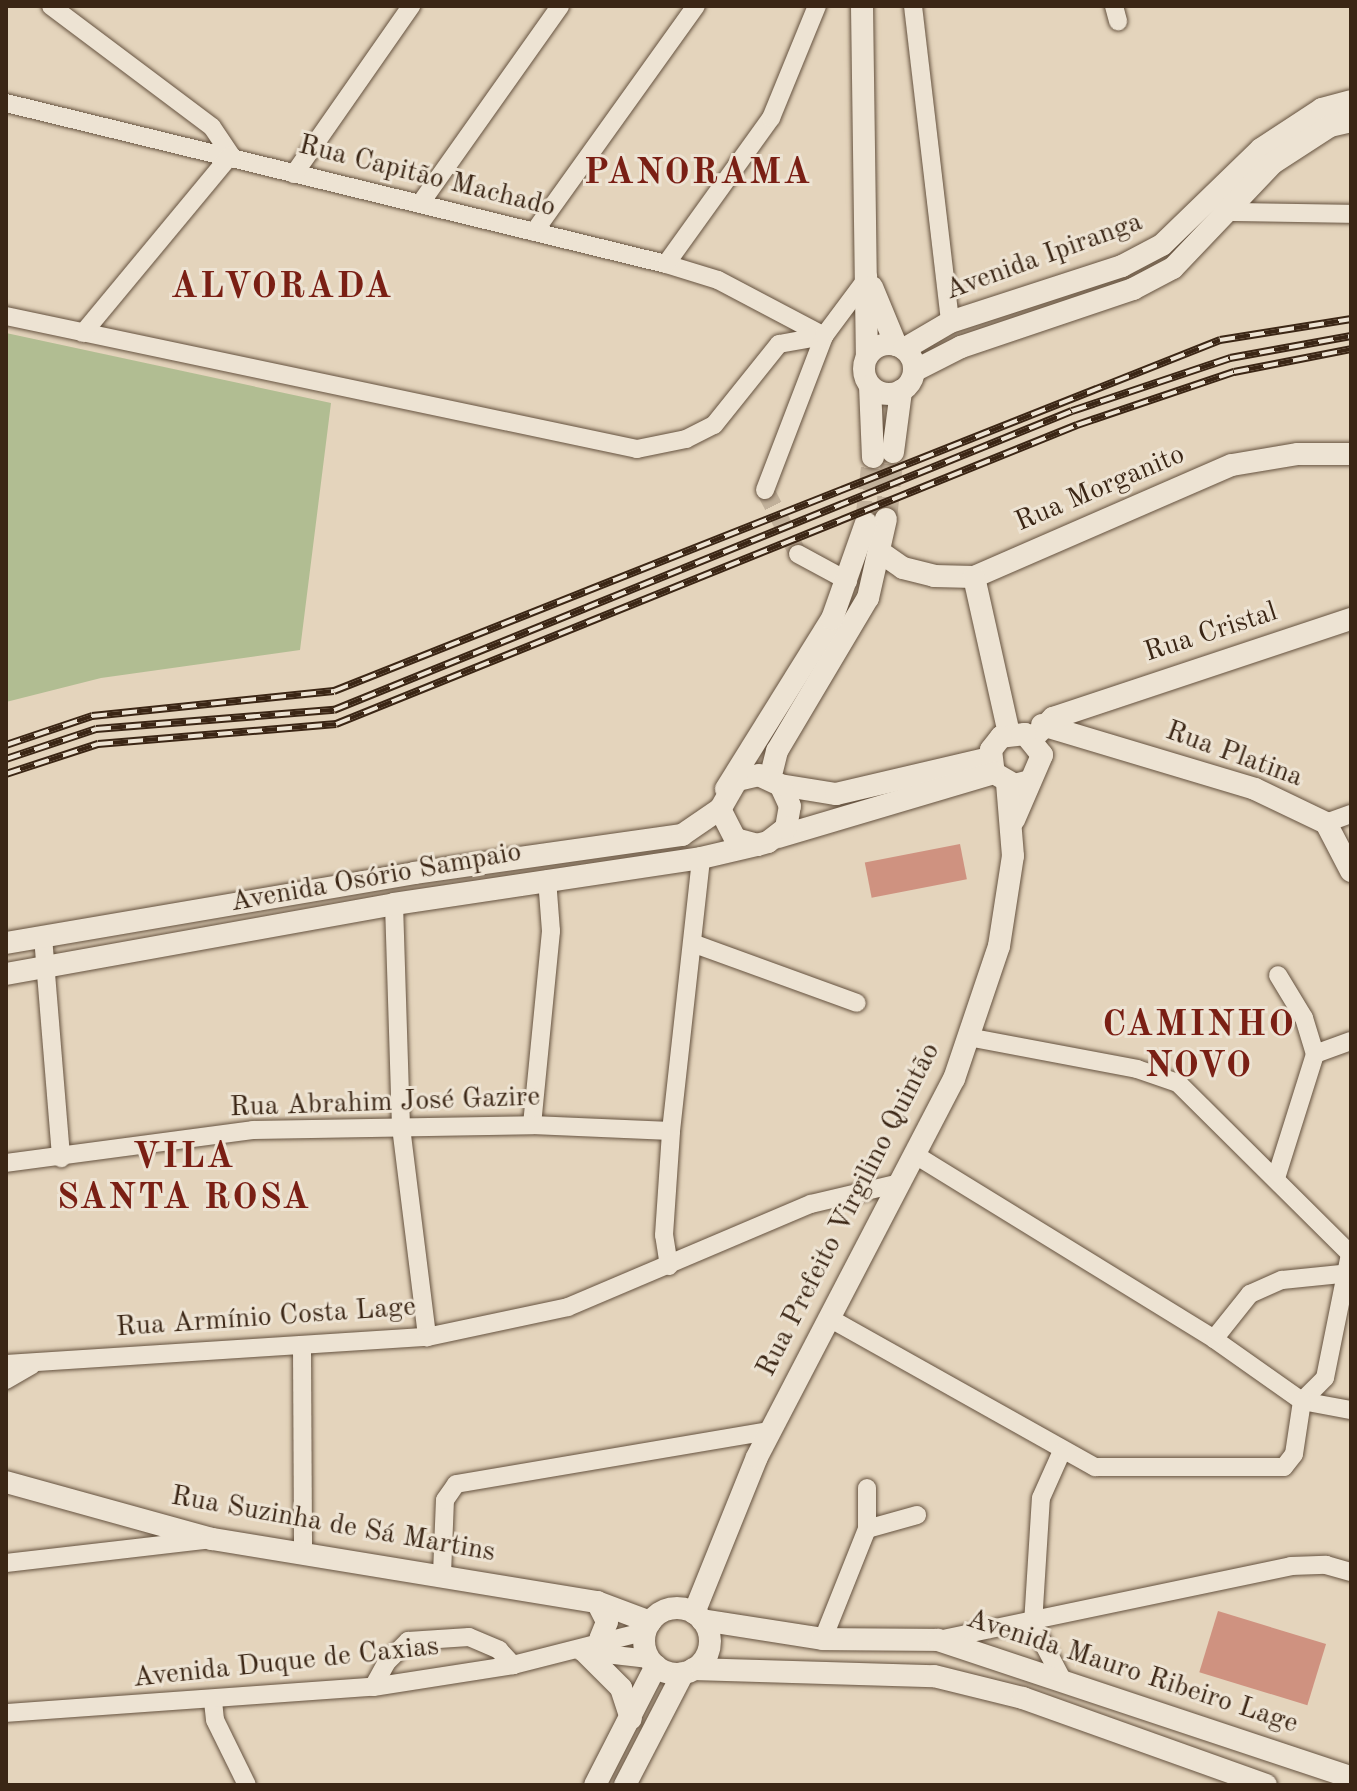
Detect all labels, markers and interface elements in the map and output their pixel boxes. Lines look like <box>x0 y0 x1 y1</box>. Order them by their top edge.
street label: Rua Capitão Machado <box>295 129 559 225</box>
district label: PANORAMA <box>584 153 812 197</box>
street label: Avenida Ipiranga <box>941 206 1147 308</box>
district label: ALVORADA <box>171 267 393 311</box>
street label: Rua Morganito <box>1010 438 1190 540</box>
street label: Rua Cristal <box>1140 596 1282 670</box>
street label: Rua Platina <box>1161 715 1307 795</box>
street label: Avenida Osório Sampaio <box>228 836 524 920</box>
district label: CAMINHO NOVO <box>1102 1004 1296 1089</box>
street label: Rua Prefeito Virgilino Quintão <box>750 1037 948 1383</box>
street label: Rua Abrahim José Gazire <box>229 1081 541 1125</box>
district label: VILA SANTA ROSA <box>57 1136 311 1221</box>
street label: Rua Armínio Costa Lage <box>115 1291 417 1345</box>
street label: Rua Suzinha de Sá Martins <box>168 1480 498 1570</box>
street label: Avenida Mauro Ribeiro Lage <box>962 1602 1302 1742</box>
street label: Avenida Duque de Caxias <box>131 1630 441 1696</box>

